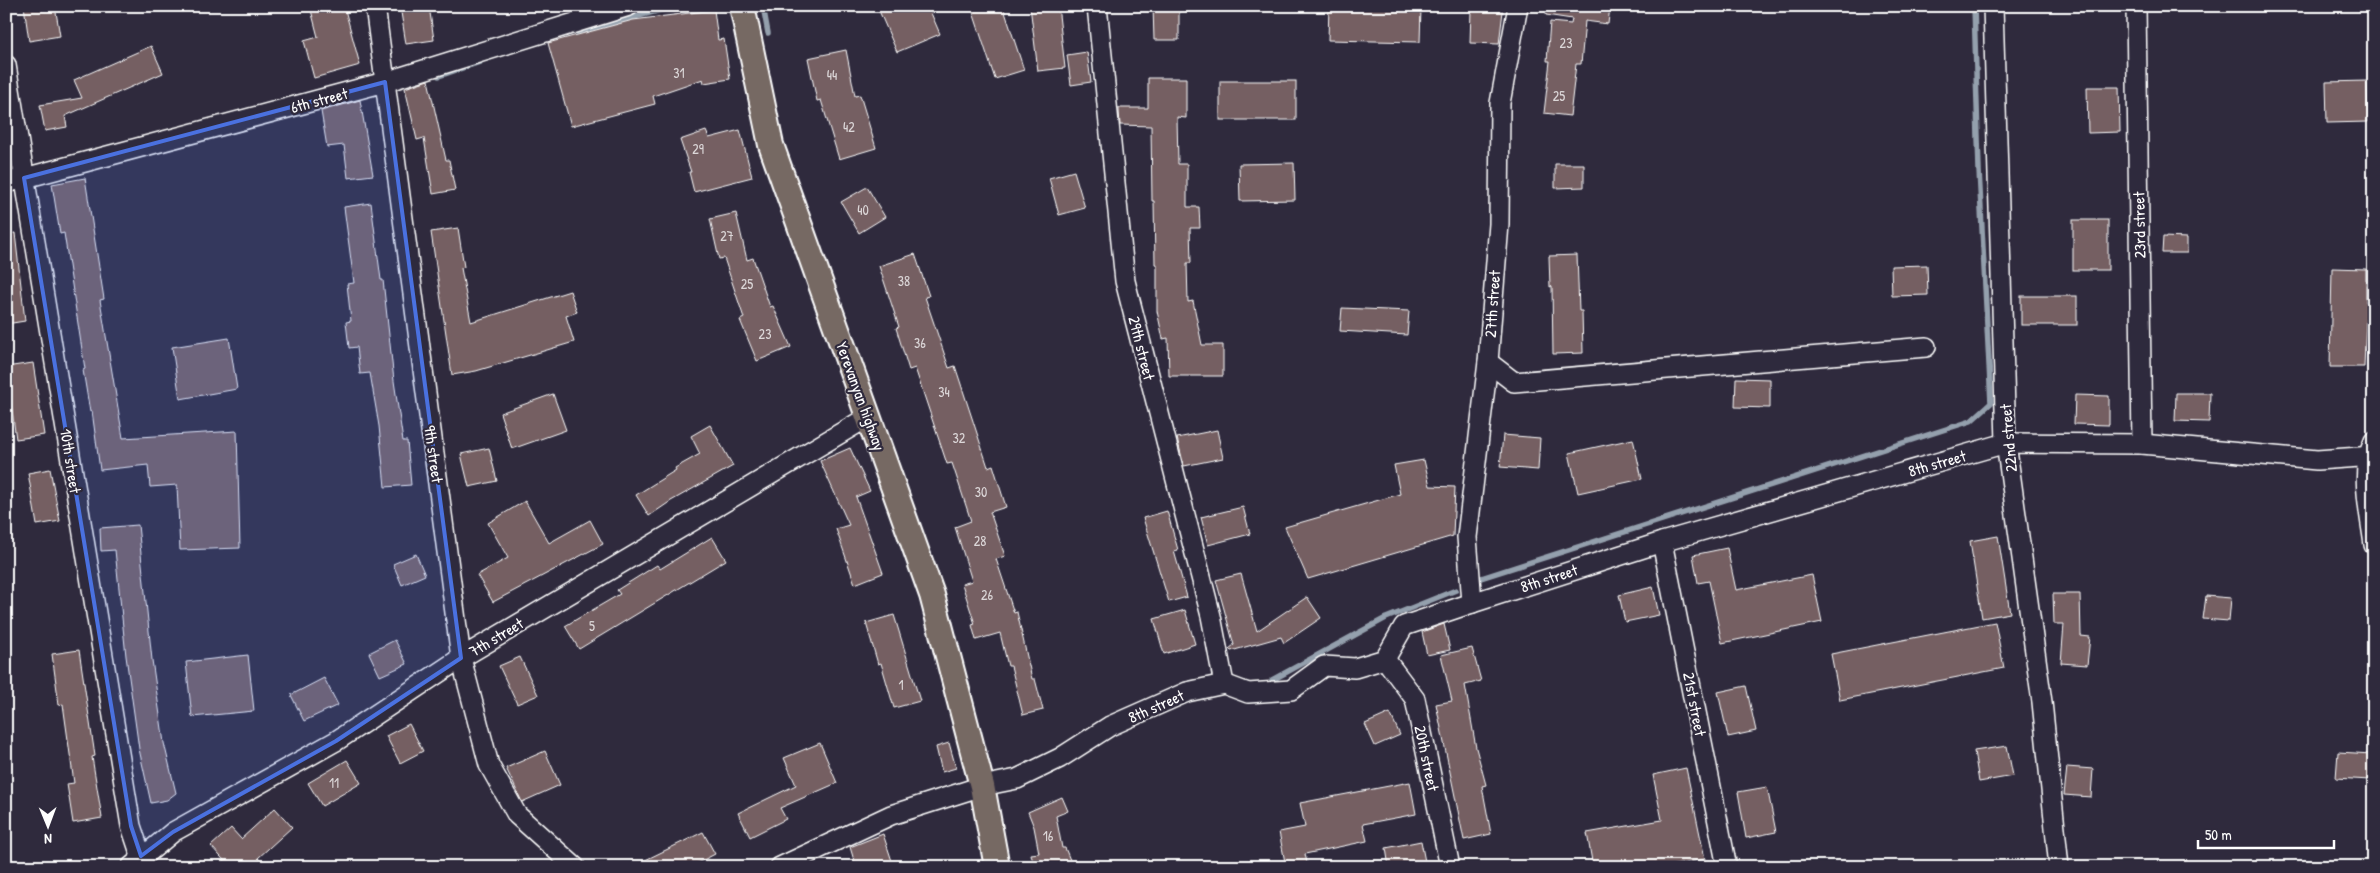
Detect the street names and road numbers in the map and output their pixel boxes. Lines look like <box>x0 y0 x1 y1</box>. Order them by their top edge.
street label: 6th street <box>288 82 351 118</box>
street label: 23rd street <box>2127 191 2151 259</box>
street label: 27th street <box>1479 269 1505 338</box>
street label: 29th street <box>1123 314 1161 383</box>
street label: Yerevanyan highway <box>831 338 891 454</box>
street label: 22nd street <box>1994 403 2022 473</box>
street label: 9th street <box>419 424 449 485</box>
street label: 10th street <box>55 427 87 495</box>
street label: 8th street <box>1906 444 1969 482</box>
street label: 8th street <box>1518 558 1581 598</box>
street label: 7th street <box>465 612 528 662</box>
street label: 21st street <box>1678 670 1712 738</box>
street label: 8th street <box>1125 684 1188 728</box>
street label: 20th street <box>1409 723 1445 793</box>

